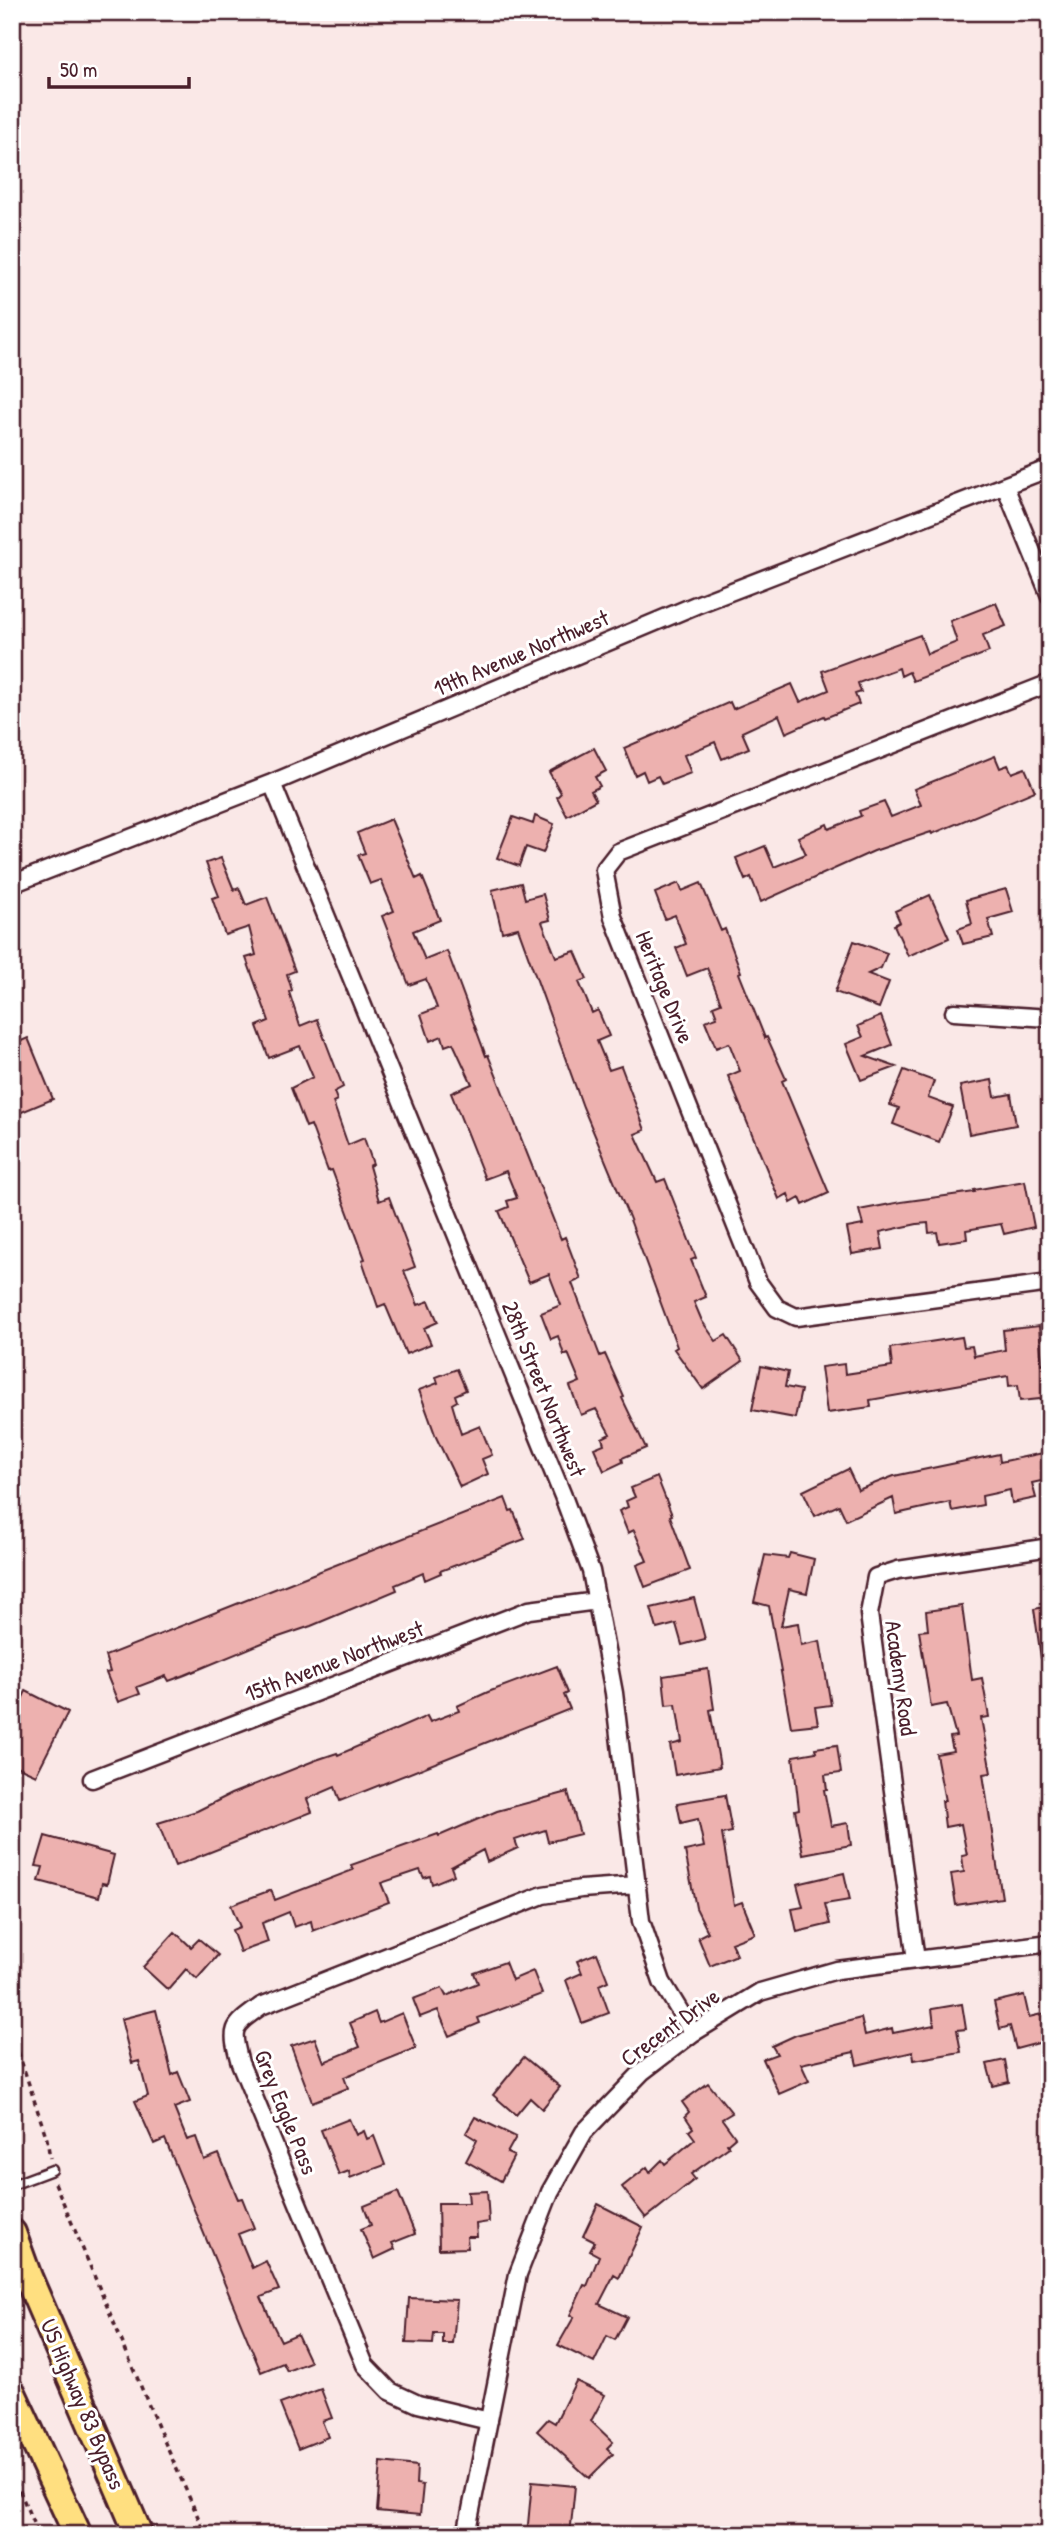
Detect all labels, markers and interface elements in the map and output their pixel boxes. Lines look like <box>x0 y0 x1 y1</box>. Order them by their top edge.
scale bar <box>49 46 189 90</box>
text: 50 m <box>60 55 97 84</box>
street label: 19th Avenue Northwest <box>428 601 614 703</box>
street label: Heritage Drive <box>629 926 702 1048</box>
street label: 28th Street Northwest <box>495 1296 594 1482</box>
street label: 15th Avenue Northwest <box>240 1612 429 1709</box>
street label: Academy Road <box>878 1619 925 1737</box>
street label: Crecent Drive <box>614 1980 726 2073</box>
street label: Grey Eagle Pass <box>247 2045 326 2179</box>
street label: US Highway 83 Bypass <box>34 2314 133 2494</box>

